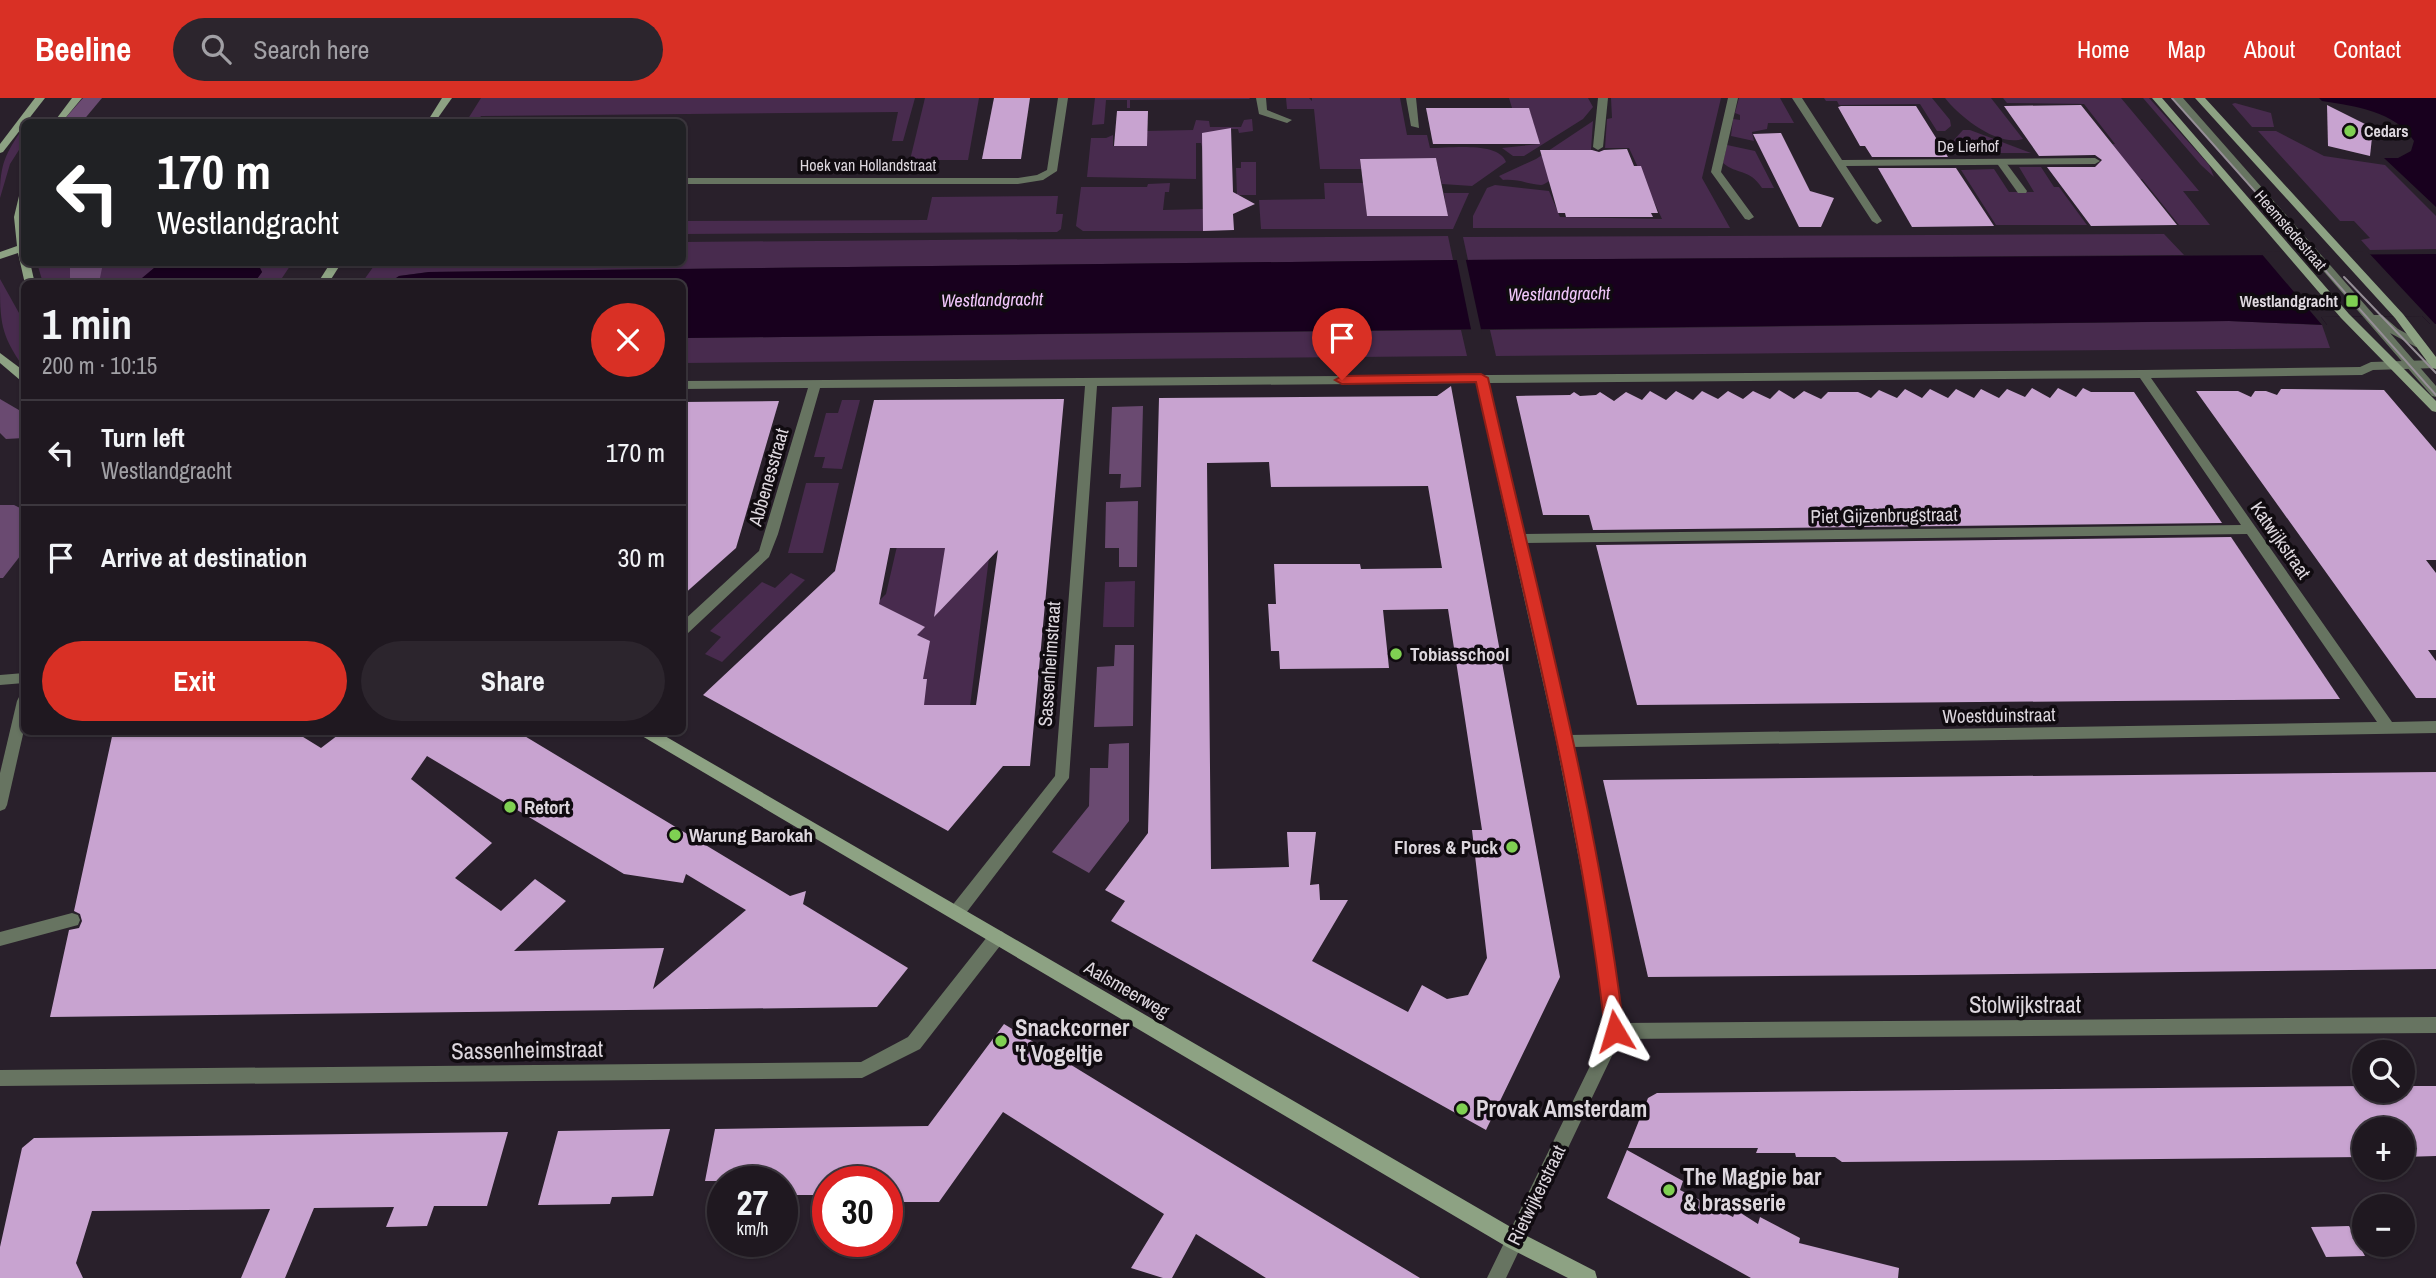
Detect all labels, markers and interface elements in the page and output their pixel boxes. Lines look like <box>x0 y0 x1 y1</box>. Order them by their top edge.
search box <box>173 18 663 81</box>
text: Beeline <box>35 27 131 71</box>
icon: search <box>197 30 235 68</box>
text: Search here <box>253 32 369 67</box>
text: Home <box>2077 33 2129 65</box>
text: Map <box>2167 33 2206 65</box>
text: About <box>2244 33 2295 65</box>
text: Contact <box>2333 33 2401 65</box>
place label: Cedars <box>2364 120 2408 142</box>
marker: Cedars <box>2342 123 2358 139</box>
street label: De Lierhof <box>1937 135 1999 157</box>
text: 170 m <box>157 138 271 204</box>
icon: left <box>42 147 133 238</box>
street label: Hoek van Hollandstraat <box>800 154 937 176</box>
street label: Heemstedestraat <box>2250 185 2332 275</box>
text: Westlandgracht <box>157 201 339 244</box>
water label: Westlandgracht <box>1508 280 1611 307</box>
water label: Westlandgracht <box>941 286 1044 313</box>
place label: Westlandgracht <box>2240 290 2339 312</box>
marker: Westlandgracht <box>2344 293 2360 309</box>
text: 1 min <box>42 296 132 352</box>
button: close <box>591 303 665 377</box>
pin <box>1312 308 1372 380</box>
icon: arrive <box>1323 319 1361 357</box>
text: 200 m · 10:15 <box>42 350 157 381</box>
text: Turn left <box>101 420 185 455</box>
street label: Abbenesstraat <box>741 424 795 530</box>
icon: left <box>42 434 80 472</box>
text: 170 m <box>606 435 665 470</box>
text: Westlandgracht <box>101 455 232 486</box>
street label: Katwijkstraat <box>2245 496 2318 585</box>
street label: Piet Gijzenbrugstraat <box>1810 501 1958 529</box>
icon: arrive <box>42 539 80 577</box>
text: Arrive at destination <box>101 540 307 575</box>
text: 30 m <box>618 540 665 575</box>
street label: Sassenheimstraat <box>1032 600 1066 728</box>
button: Exit <box>42 641 347 721</box>
button: Share <box>361 641 665 721</box>
place label: Tobiasschool <box>1410 641 1509 667</box>
marker: Tobiasschool <box>1388 646 1404 662</box>
street label: Woestduinstraat <box>1942 701 2056 729</box>
place label: Retort <box>524 794 570 820</box>
marker: Retort <box>502 799 518 815</box>
place label: Warung Barokah <box>689 822 813 848</box>
marker: Warung Barokah <box>667 827 683 843</box>
place label: Flores & Puck <box>1394 834 1498 860</box>
marker: Flores & Puck <box>1504 839 1520 855</box>
street label: Aalsmeerweg <box>1079 954 1175 1024</box>
street label: Stolwijkstraat <box>1969 989 2081 1020</box>
position arrow <box>1578 994 1652 1068</box>
place label: Snackcorner 't Vogeltje <box>1015 1012 1130 1069</box>
street label: Sassenheimstraat <box>451 1033 603 1066</box>
marker: Snackcorner 't Vogeltje <box>993 1033 1009 1049</box>
map controls <box>2352 1040 2415 1257</box>
button: search <box>2352 1040 2415 1103</box>
place label: Provak Amsterdam <box>1476 1093 1647 1124</box>
marker: Provak Amsterdam <box>1454 1101 1470 1117</box>
button: + <box>2352 1117 2415 1180</box>
street label: Rietwijkerstraat <box>1501 1140 1572 1249</box>
place label: The Magpie bar & brasserie <box>1683 1161 1822 1218</box>
speed limit sign: 30 <box>812 1166 903 1257</box>
text: 27 <box>737 1179 768 1226</box>
marker: The Magpie bar & brasserie <box>1661 1182 1677 1198</box>
button: − <box>2352 1194 2415 1257</box>
text: km/h <box>737 1216 769 1241</box>

